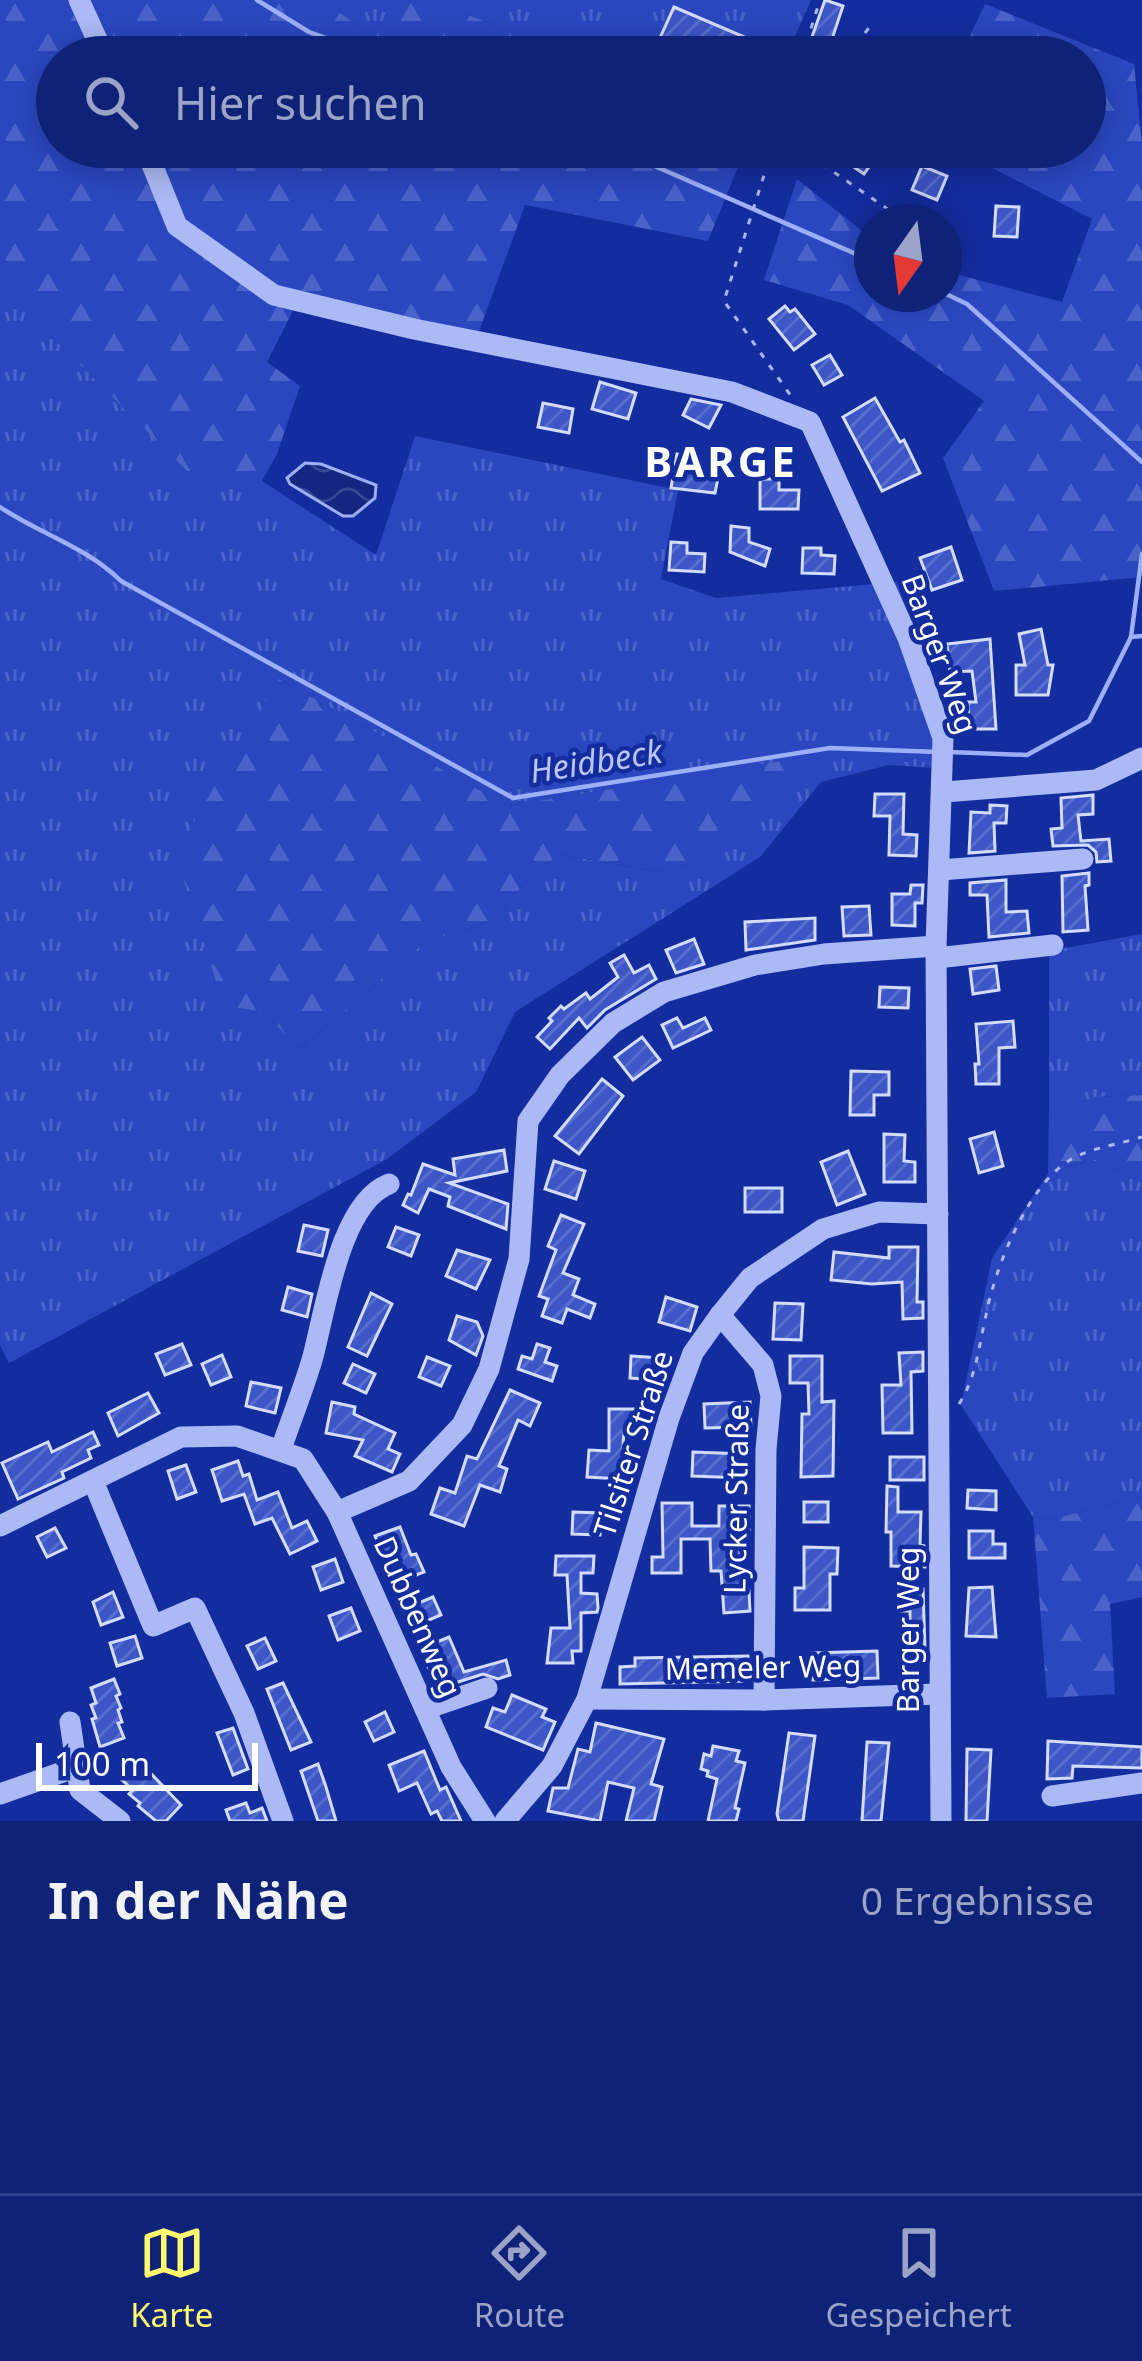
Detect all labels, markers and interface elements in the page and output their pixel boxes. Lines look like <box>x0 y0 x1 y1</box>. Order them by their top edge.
search box <box>36 36 1106 168</box>
icon: search <box>78 69 144 135</box>
text: Hier suchen <box>174 72 427 133</box>
north arrow <box>854 204 962 312</box>
district label: BARGE <box>644 432 798 489</box>
street label: Barger Weg <box>893 568 988 739</box>
water label: Heidbeck <box>527 728 667 793</box>
street label: Tilsiter Straße <box>583 1345 682 1542</box>
street label: Lycker Straße <box>713 1403 758 1594</box>
street label: Dubbenweg <box>365 1530 472 1703</box>
street label: Barger Weg <box>887 1547 928 1713</box>
street label: Memeler Weg <box>664 1644 862 1689</box>
scale bar <box>36 1737 258 1790</box>
text: 100 m <box>54 1741 150 1786</box>
text: In der Nähe <box>48 1864 349 1934</box>
text: 0 Ergebnisse <box>861 1873 1094 1926</box>
tab: Karte <box>130 2220 213 2337</box>
tab: Route <box>474 2220 565 2337</box>
tab: Gespeichert <box>826 2220 1012 2337</box>

